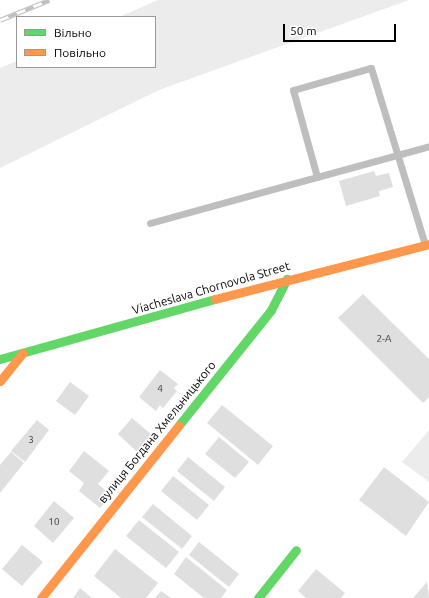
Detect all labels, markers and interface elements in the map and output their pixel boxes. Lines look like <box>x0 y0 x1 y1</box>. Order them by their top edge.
legend <box>16 16 156 68</box>
scale bar <box>285 16 398 42</box>
text: 50 m <box>290 24 317 37</box>
text: Вільно <box>54 26 92 39</box>
text: Повільно <box>54 46 106 59</box>
street label: Viacheslava Chornovola Street <box>130 259 292 317</box>
house number: 2-А <box>376 333 392 345</box>
street label: вулиця Богдана Хмельницького <box>95 358 219 506</box>
house number: 4 <box>157 383 163 395</box>
house number: 3 <box>28 434 34 446</box>
house number: 10 <box>48 516 60 528</box>

